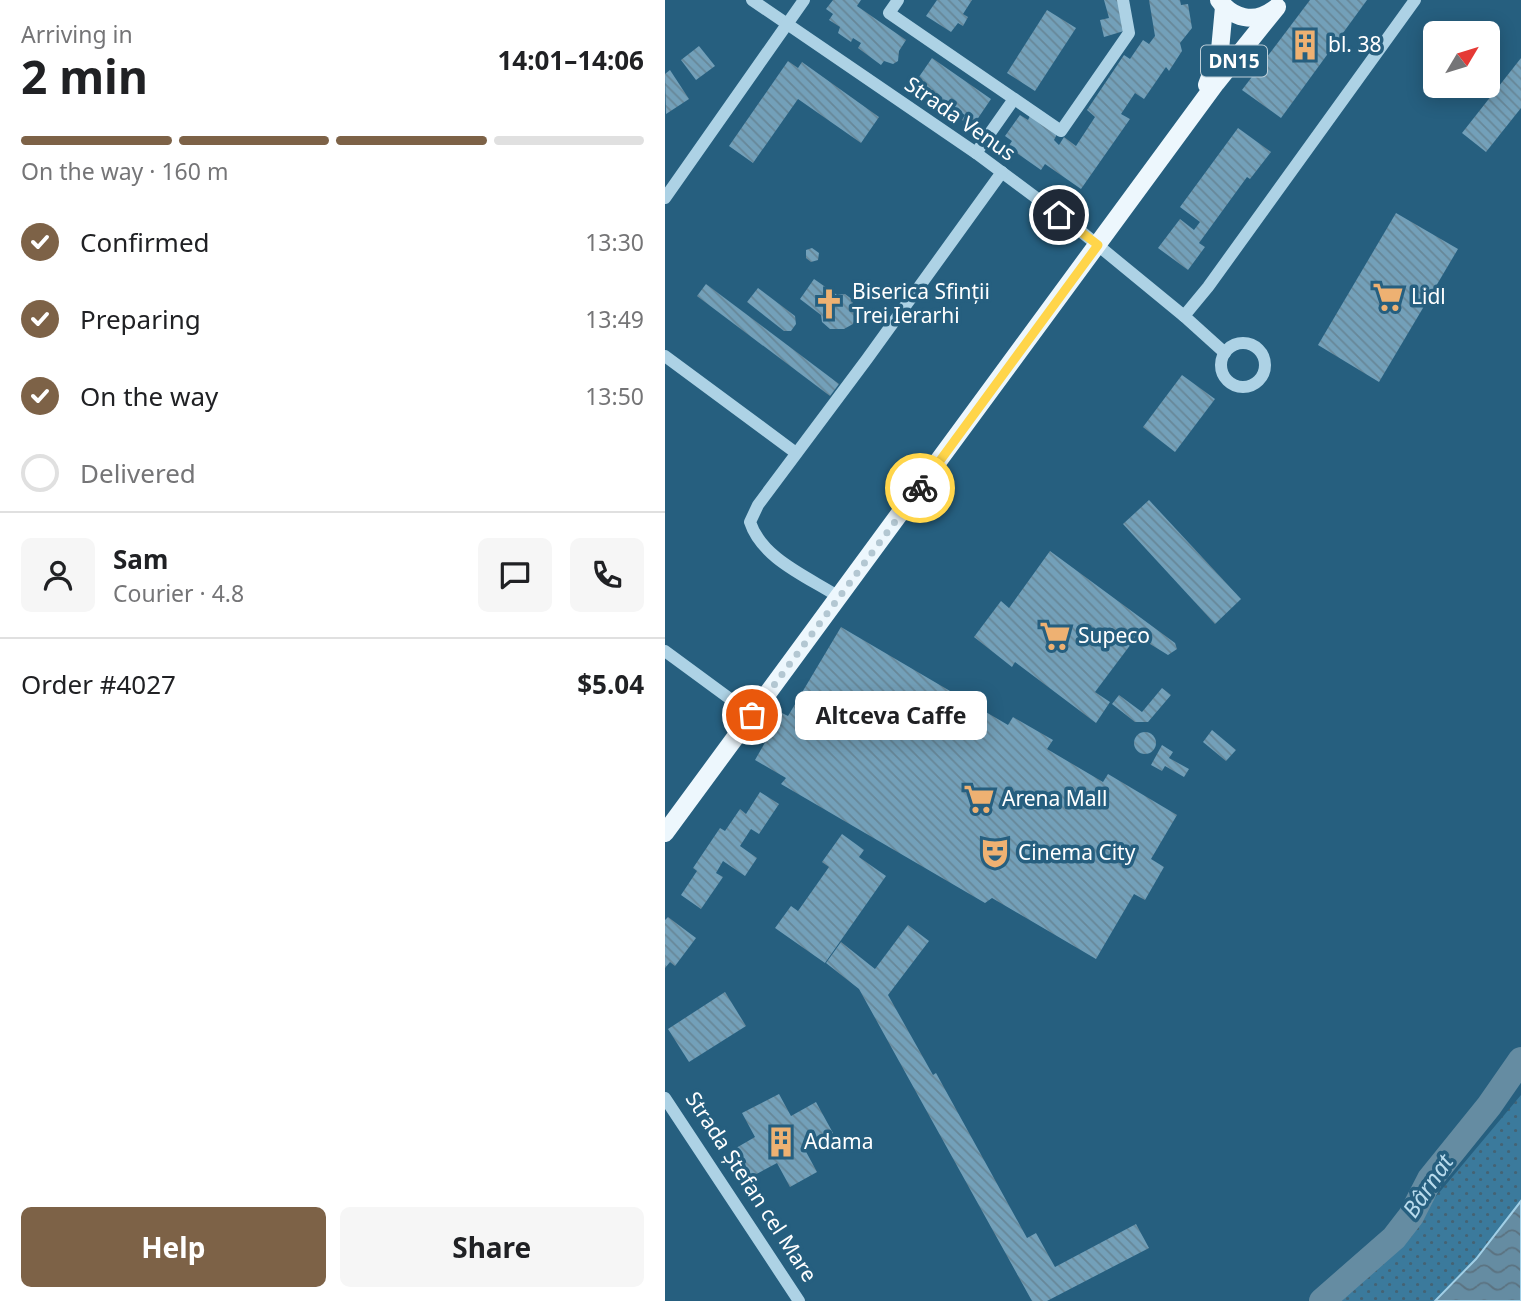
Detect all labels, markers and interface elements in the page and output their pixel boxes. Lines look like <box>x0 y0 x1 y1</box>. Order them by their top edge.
text: Arriving in <box>21 18 133 50</box>
north arrow <box>1423 21 1500 98</box>
map controls <box>1423 21 1500 98</box>
building icon: bl. 38 <box>1288 28 1322 62</box>
place label: bl. 38 <box>1328 30 1381 58</box>
text: 14:01–14:06 <box>497 42 644 78</box>
text: 2 min <box>21 45 148 107</box>
road number: DN15 <box>1201 45 1267 76</box>
street label: Strada Venus <box>900 70 1022 167</box>
text: On the way · 160 m <box>21 155 228 187</box>
pin <box>1029 185 1089 245</box>
icon: home <box>1040 196 1078 234</box>
icon: check <box>21 223 59 261</box>
text: Confirmed <box>80 224 210 260</box>
text: 13:30 <box>585 226 644 258</box>
place label: Biserica Sfinții Trei Ierarhi <box>852 277 990 329</box>
supermarket icon: Lidl <box>1371 280 1405 314</box>
place label: Lidl <box>1411 282 1446 310</box>
church icon: Biserica Sfinții Trei Ierarhi <box>812 287 846 321</box>
icon: check <box>21 300 59 338</box>
text: Preparing <box>80 301 201 337</box>
text: 13:49 <box>585 303 644 335</box>
icon: check <box>21 377 59 415</box>
text: On the way <box>80 378 218 414</box>
text: 13:50 <box>585 380 644 412</box>
courier <box>885 453 955 523</box>
text: Delivered <box>80 455 196 491</box>
icon: bike <box>901 469 939 507</box>
button: person <box>21 538 95 612</box>
button: chat <box>478 538 552 612</box>
button: phone <box>570 538 644 612</box>
text: Sam <box>113 541 168 577</box>
text: Courier · 4.8 <box>113 577 244 609</box>
supermarket icon: Supeco <box>1038 619 1072 653</box>
place label: Supeco <box>1078 621 1150 649</box>
text: Order #4027 <box>21 666 176 702</box>
text: $5.04 <box>577 666 644 702</box>
pin <box>722 685 782 745</box>
callout: Altceva Caffe <box>794 690 987 740</box>
icon: bag <box>733 696 771 734</box>
text: Altceva Caffe <box>816 699 966 731</box>
supermarket icon: Arena Mall <box>962 782 996 816</box>
place label: Arena Mall <box>1002 784 1107 812</box>
theatre icon: Cinema City <box>978 836 1012 870</box>
place label: Cinema City <box>1018 838 1136 866</box>
street label: Strada Ștefan cel Mare <box>680 1086 824 1287</box>
building icon: Adama <box>764 1125 798 1159</box>
place label: Adama <box>804 1127 874 1155</box>
water label: Bârnat <box>1394 1146 1461 1223</box>
button: Help <box>21 1207 326 1287</box>
button: Share <box>340 1207 644 1287</box>

